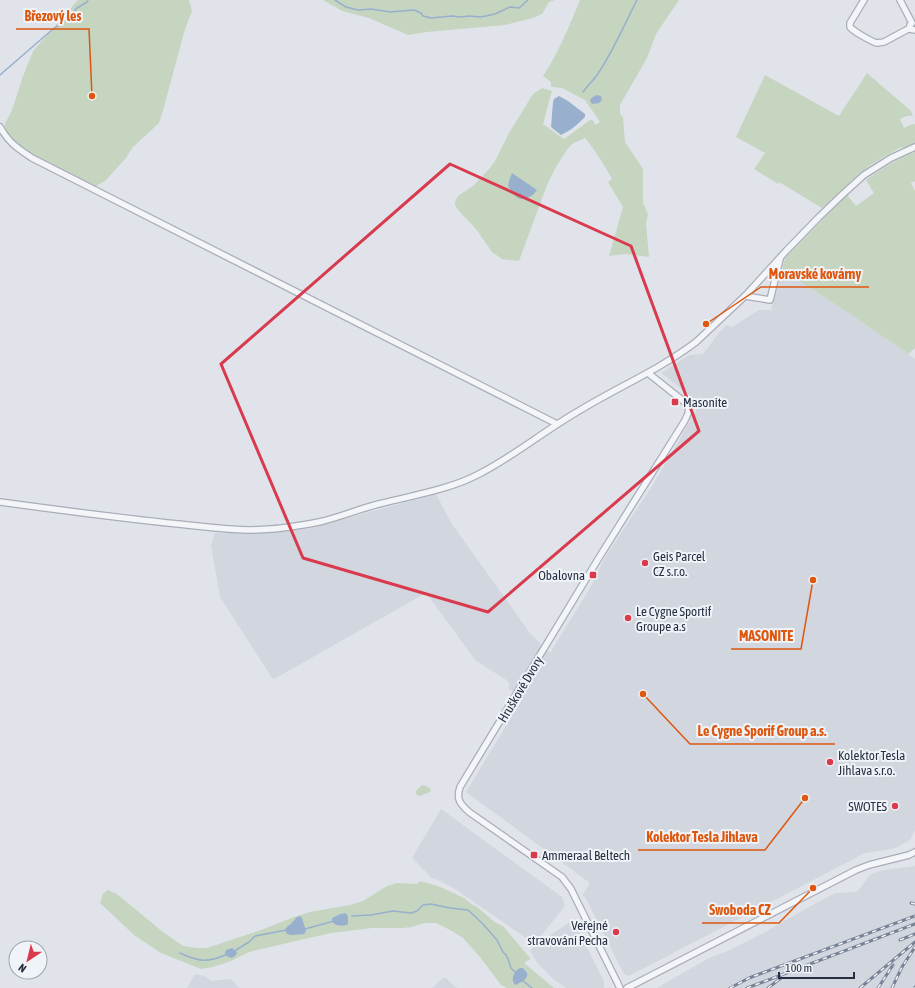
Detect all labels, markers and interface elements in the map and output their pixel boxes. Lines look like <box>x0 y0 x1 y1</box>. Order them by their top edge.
callout: Březový les <box>16 3 89 29</box>
text: Březový les <box>25 8 81 24</box>
callout: Moravské kovárny <box>761 261 869 287</box>
text: Moravské kovárny <box>769 266 861 282</box>
place label: Masonite <box>683 395 727 410</box>
marker: Masonite <box>670 397 680 407</box>
place label: Geis Parcel CZ s.r.o. <box>653 549 706 579</box>
marker: Geis Parcel CZ s.r.o. <box>640 558 650 568</box>
place label: Obalovna <box>538 568 585 583</box>
marker: Obalovna <box>588 570 598 580</box>
place label: Le Cygne Sportif Groupe a.s <box>636 604 712 634</box>
marker: Le Cygne Sportif Groupe a.s <box>623 613 633 623</box>
callout: MASONITE <box>731 623 801 649</box>
text: MASONITE <box>739 628 793 644</box>
street label: Hruškové Dvory <box>495 653 546 725</box>
callout: Le Cygne Sporif Group a.s. <box>690 718 835 744</box>
text: Le Cygne Sporif Group a.s. <box>698 723 827 739</box>
place label: Kolektor Tesla Jihlava s.r.o. <box>838 748 905 778</box>
marker: Kolektor Tesla Jihlava s.r.o. <box>825 757 835 767</box>
place label: SWOTES <box>848 799 888 814</box>
marker: SWOTES <box>890 801 900 811</box>
callout: Kolektor Tesla Jihlava <box>638 824 765 850</box>
text: Kolektor Tesla Jihlava <box>646 829 758 845</box>
place label: Ammeraal Beltech <box>542 848 630 863</box>
marker: Ammeraal Beltech <box>529 850 539 860</box>
callout: Swoboda CZ <box>702 897 779 923</box>
text: Swoboda CZ <box>709 902 771 918</box>
place label: Veřejné stravování Pecha <box>527 918 608 948</box>
marker: Veřejné stravování Pecha <box>611 927 621 937</box>
north arrow <box>8 940 48 980</box>
scale bar <box>779 954 854 980</box>
text: N <box>16 961 28 975</box>
text: 100 m <box>785 961 812 975</box>

